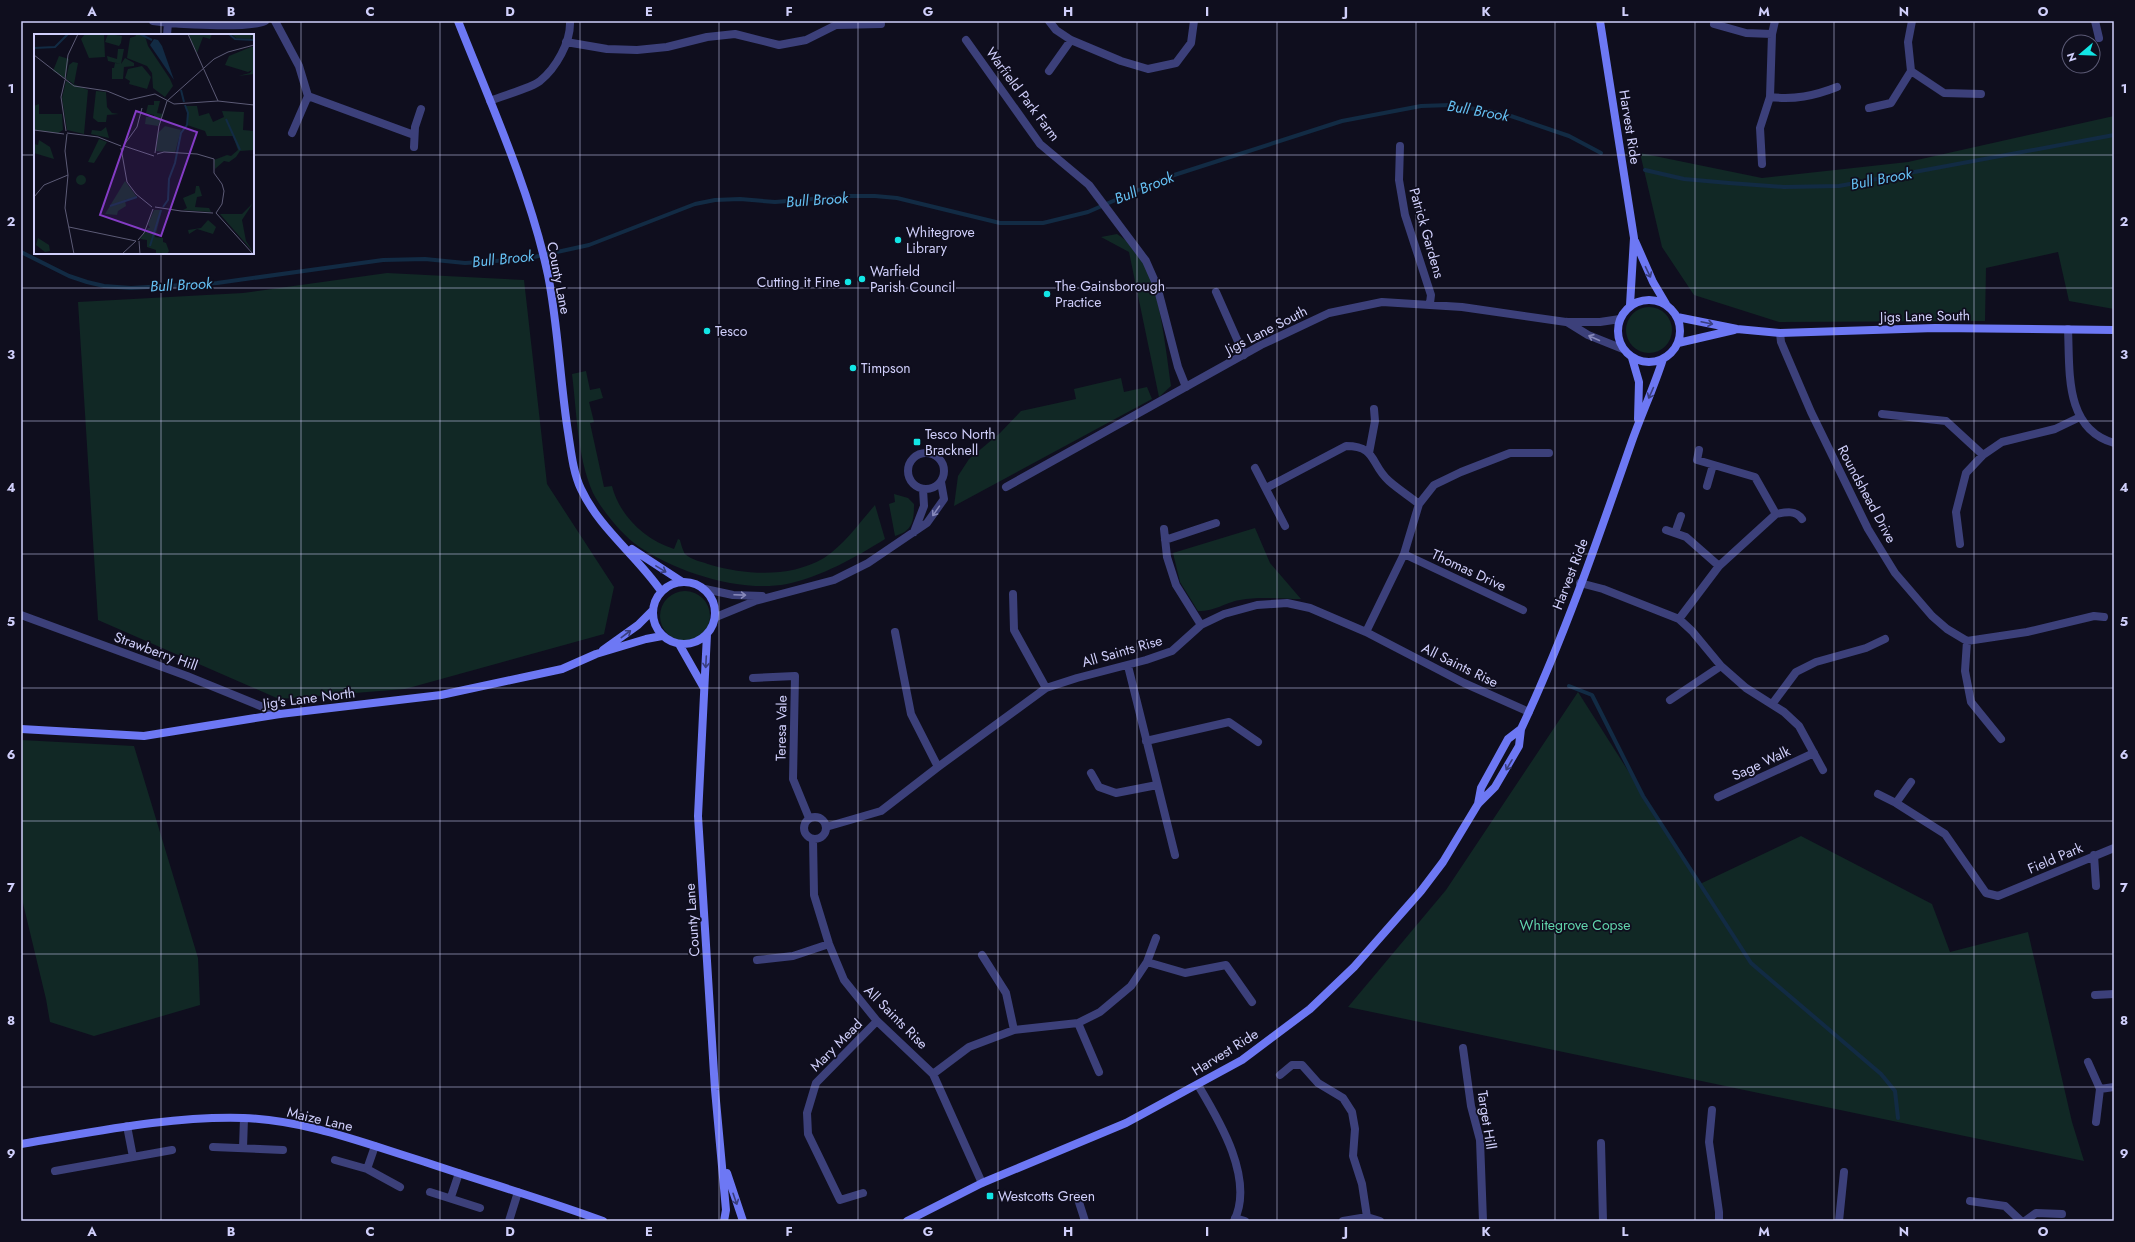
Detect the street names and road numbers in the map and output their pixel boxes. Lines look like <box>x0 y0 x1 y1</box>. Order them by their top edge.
street label: Warfield Park Farm <box>981 43 1065 145</box>
street label: Harvest Ride <box>1614 88 1646 166</box>
street label: Patrick Gardens <box>1405 185 1450 281</box>
street label: County Lane <box>542 240 576 316</box>
street label: Jigs Lane South <box>1220 301 1311 360</box>
street label: Jigs Lane South <box>1878 305 1970 327</box>
street label: Roundshead Drive <box>1833 441 1901 547</box>
street label: Harvest Ride <box>1547 535 1593 613</box>
street label: Thomas Drive <box>1428 544 1510 596</box>
street label: Strawberry Hill <box>111 627 201 675</box>
street label: All Saints Rise <box>1079 630 1165 672</box>
street label: All Saints Rise <box>1418 638 1502 692</box>
street label: Jig's Lane North <box>260 682 356 714</box>
street label: Teresa Vale <box>770 695 792 761</box>
street label: Sage Walk <box>1729 740 1794 785</box>
street label: Field Park <box>2024 837 2086 879</box>
street label: County Lane <box>679 883 705 957</box>
street label: All Saints Rise <box>860 981 932 1053</box>
street label: Mary Mead <box>805 1014 867 1076</box>
street label: Harvest Ride <box>1188 1024 1262 1080</box>
street label: Target Hill <box>1472 1089 1502 1151</box>
street label: Maize Lane <box>285 1102 355 1136</box>

